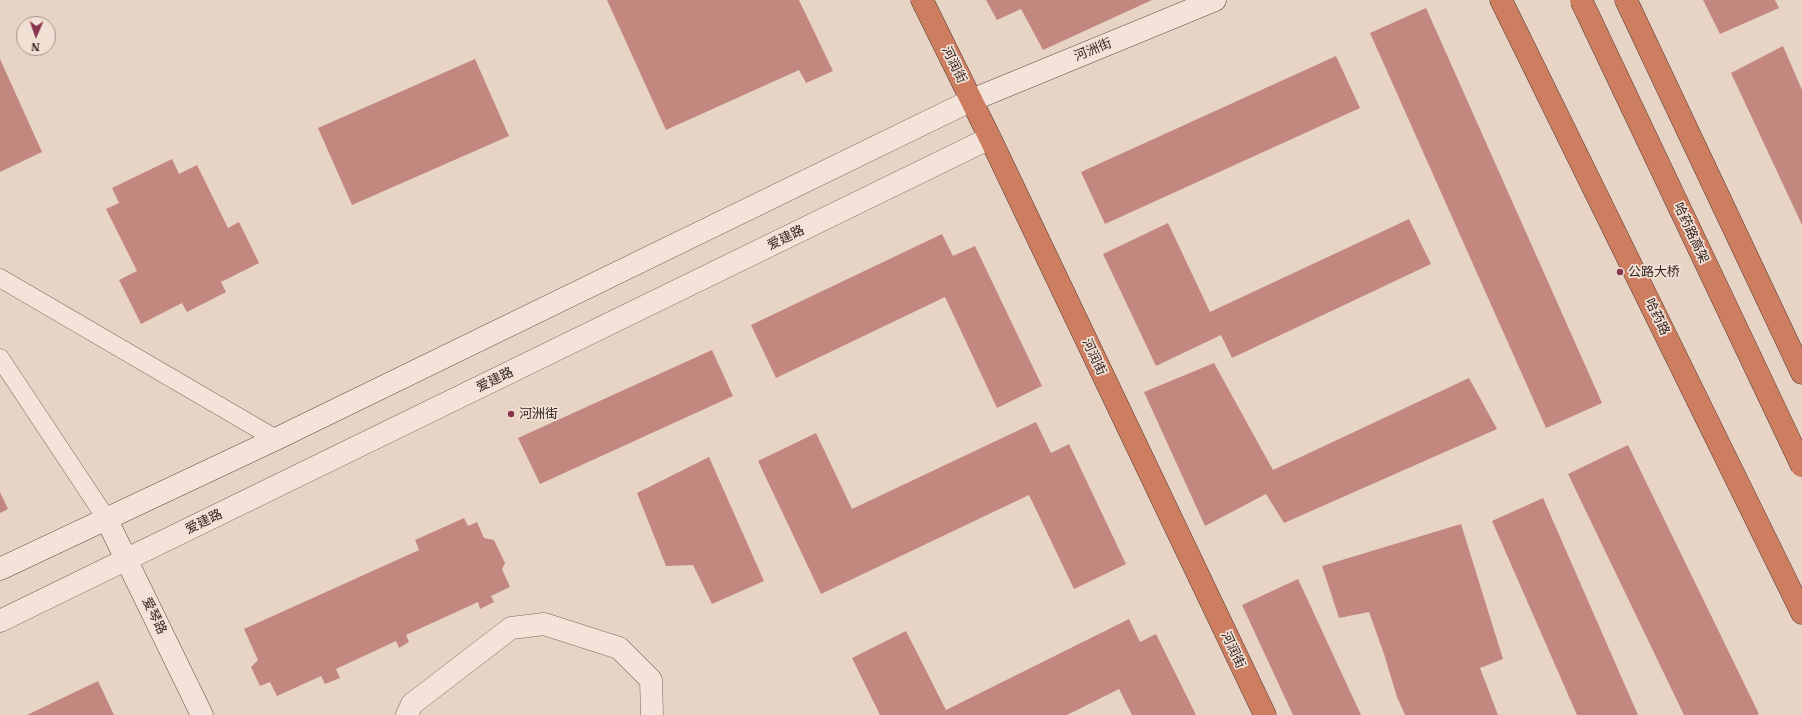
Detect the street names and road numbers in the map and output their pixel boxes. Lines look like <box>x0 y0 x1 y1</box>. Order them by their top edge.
street label: 河洲街 <box>1072 35 1114 65</box>
street label: 河润街 <box>938 44 970 86</box>
street label: 哈药路高架 <box>1670 200 1712 266</box>
street label: 爱建路 <box>765 222 807 254</box>
street label: 哈药路 <box>1641 296 1673 338</box>
street label: 河润街 <box>1079 336 1109 378</box>
street label: 爱建路 <box>474 364 516 396</box>
street label: 爱建路 <box>183 506 225 538</box>
street label: 爱琴路 <box>138 595 170 637</box>
street label: 河润街 <box>1218 629 1248 671</box>

